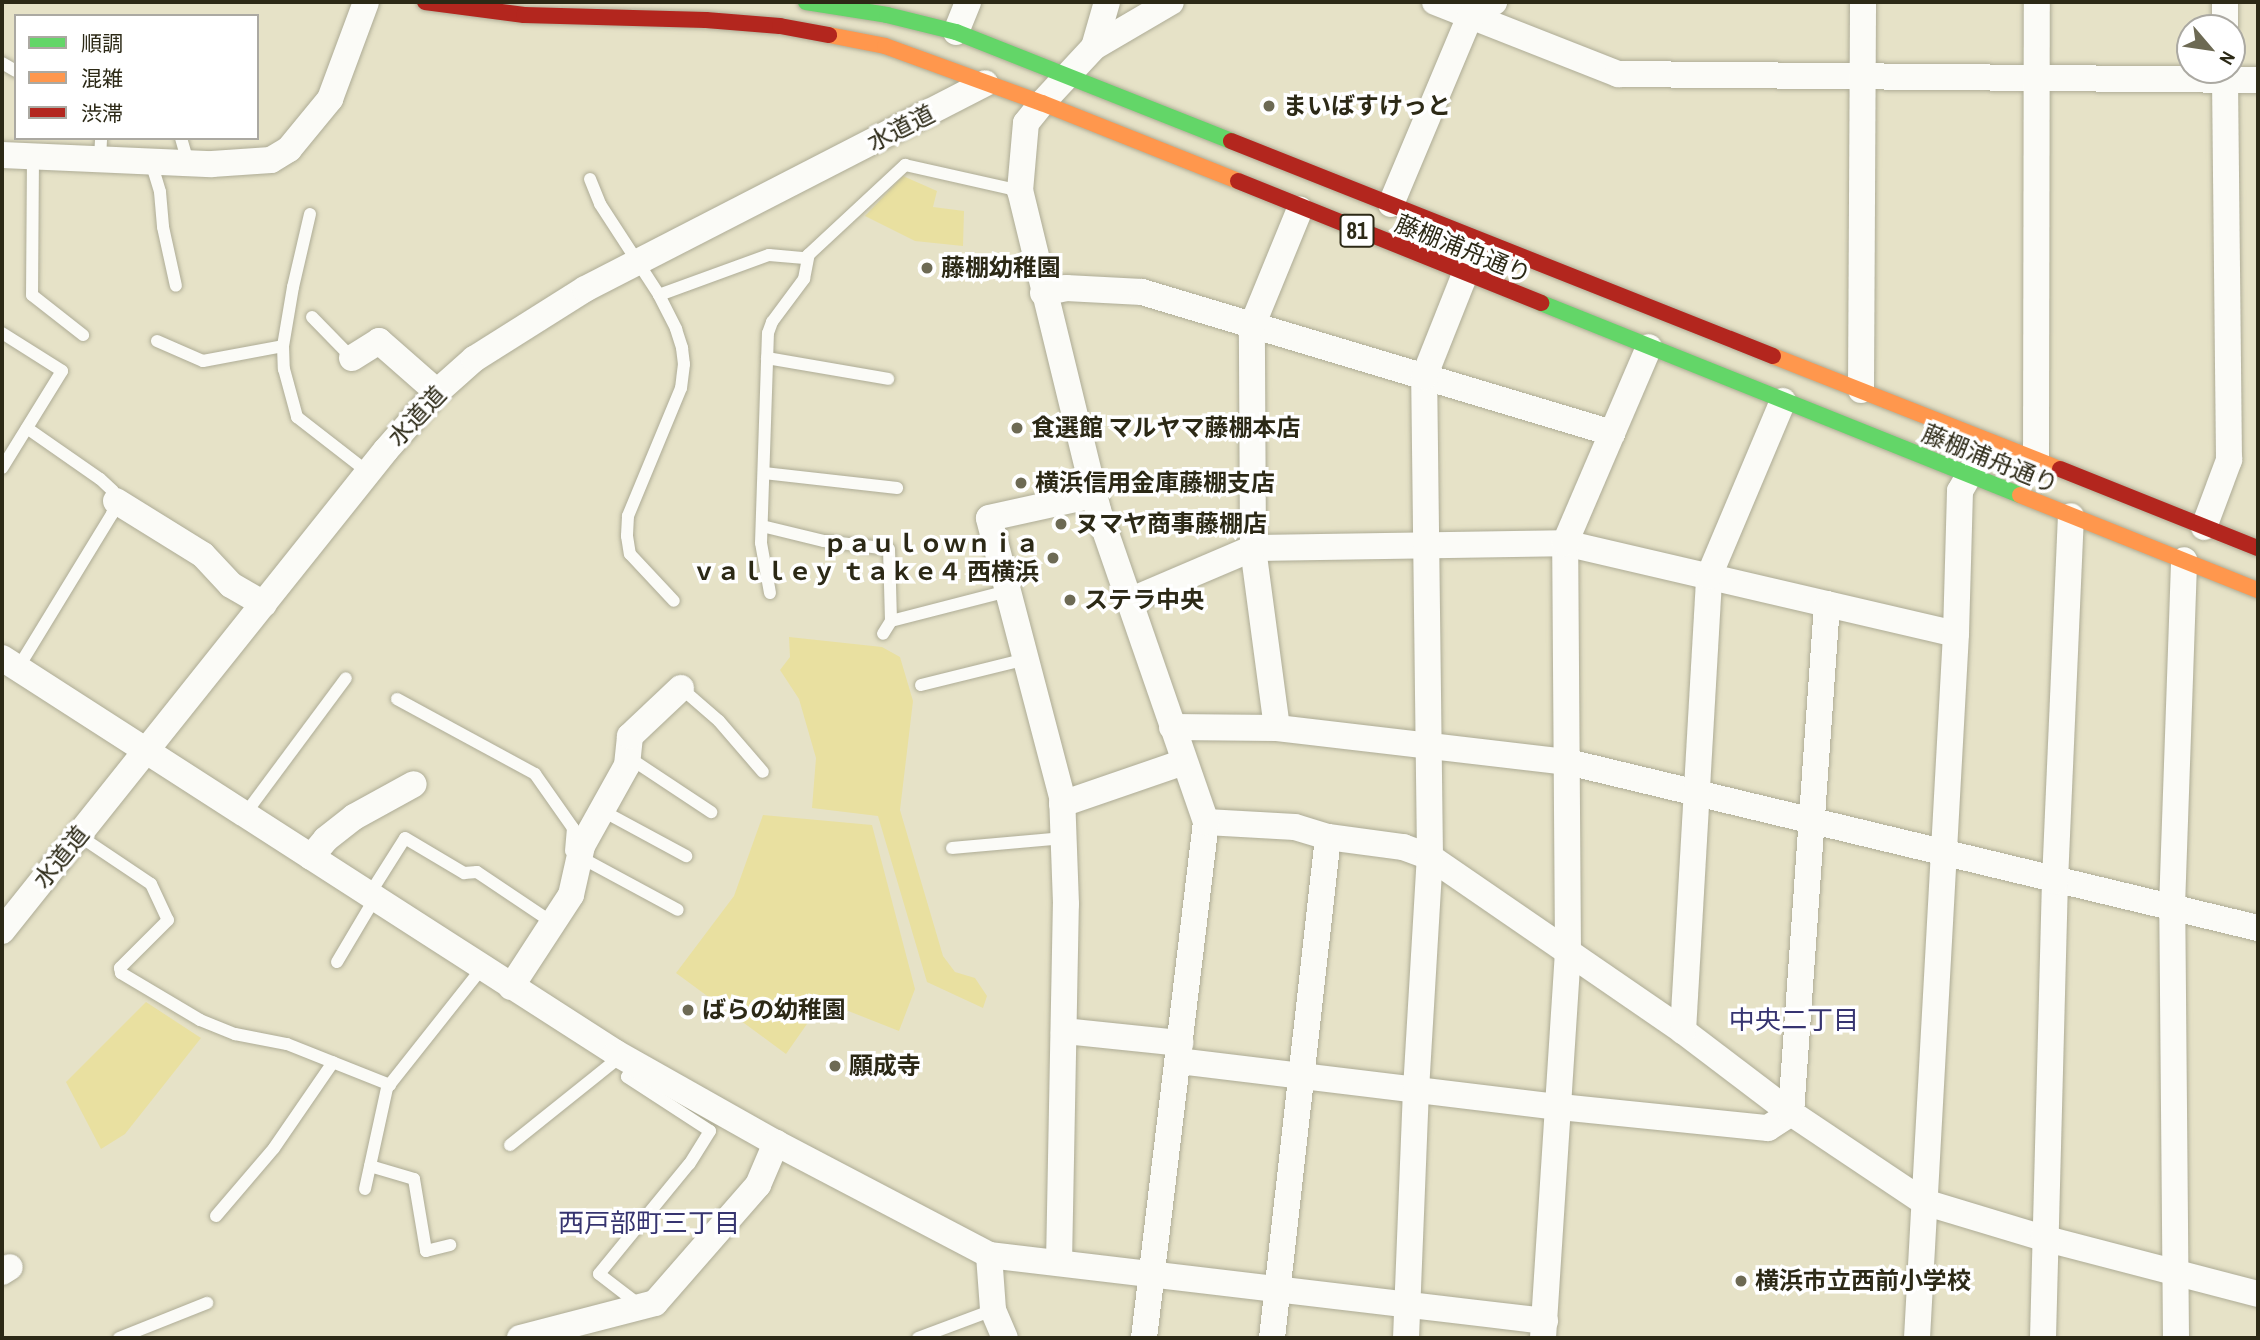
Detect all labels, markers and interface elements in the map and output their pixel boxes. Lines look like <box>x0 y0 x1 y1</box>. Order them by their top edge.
legend <box>14 14 259 140</box>
north arrow <box>2176 14 2246 84</box>
text: 順調 <box>81 29 123 58</box>
text: N <box>2214 47 2242 69</box>
text: 混雑 <box>81 64 123 93</box>
place label: まいばすけっと <box>1283 92 1451 120</box>
marker: まいばすけっと <box>1261 98 1277 114</box>
text: 渋滞 <box>81 99 123 128</box>
street label: 水道道 <box>862 99 940 157</box>
street label: 藤棚浦舟通り <box>1391 209 1535 289</box>
road number: 81 <box>1340 212 1374 250</box>
place label: 藤棚幼稚園 <box>941 254 1061 282</box>
marker: 藤棚幼稚園 <box>919 260 935 276</box>
street label: 水道道 <box>382 380 452 452</box>
place label: 食選館 マルヤマ藤棚本店 <box>1031 414 1300 442</box>
street label: 藤棚浦舟通り <box>1918 419 2062 499</box>
marker: 食選館 マルヤマ藤棚本店 <box>1009 420 1025 436</box>
place label: 横浜信用金庫藤棚支店 <box>1035 469 1275 497</box>
marker: 横浜信用金庫藤棚支店 <box>1013 475 1029 491</box>
place label: ヌマヤ商事藤棚店 <box>1075 510 1267 538</box>
marker: ヌマヤ商事藤棚店 <box>1053 516 1069 532</box>
place label: ｐａｕｌｏｗｎｉａ ｖａｌｌｅｙ ｔａｋｅ４ 西横浜 <box>692 530 1039 586</box>
marker: ｐａｕｌｏｗｎｉａ ｖａｌｌｅｙ ｔａｋｅ４ 西横浜 <box>1045 550 1061 566</box>
place label: ステラ中央 <box>1084 586 1204 614</box>
marker: ステラ中央 <box>1062 592 1078 608</box>
street label: 水道道 <box>27 820 95 894</box>
place label: ばらの幼稚園 <box>702 996 846 1024</box>
marker: ばらの幼稚園 <box>680 1002 696 1018</box>
district label: 中央二丁目 <box>1729 1004 1859 1036</box>
place label: 願成寺 <box>849 1052 921 1080</box>
marker: 願成寺 <box>827 1058 843 1074</box>
district label: 西戸部町三丁目 <box>558 1207 740 1239</box>
place label: 横浜市立西前小学校 <box>1755 1267 1971 1295</box>
marker: 横浜市立西前小学校 <box>1733 1273 1749 1289</box>

